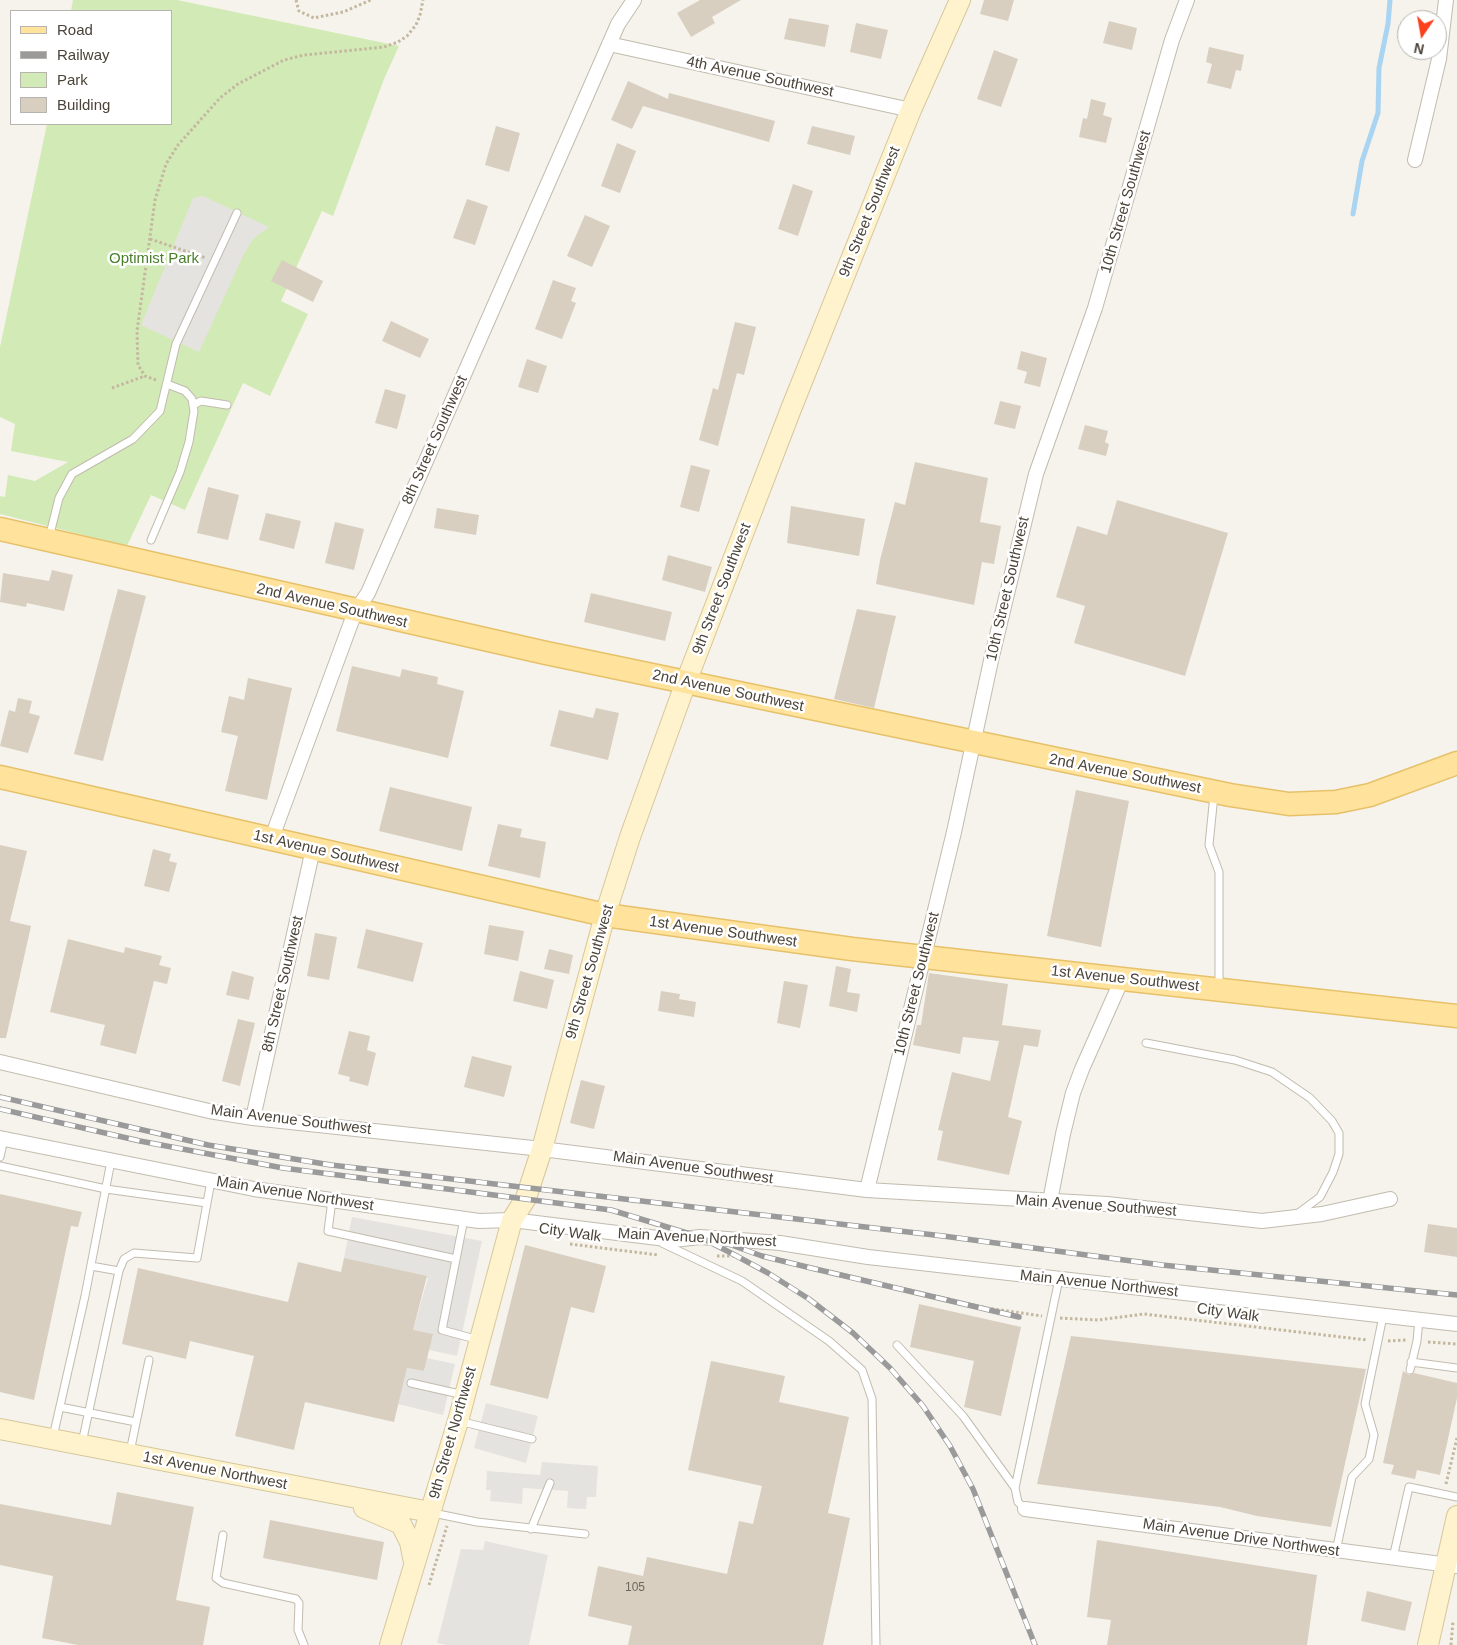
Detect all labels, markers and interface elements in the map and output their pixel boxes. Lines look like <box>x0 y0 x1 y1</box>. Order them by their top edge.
legend <box>10 10 172 125</box>
north arrow <box>1397 10 1447 60</box>
text: Road <box>57 21 93 38</box>
text: N <box>1412 40 1426 58</box>
text: Railway <box>57 46 110 63</box>
street label: 4th Avenue Southwest <box>685 53 835 101</box>
text: Park <box>57 71 88 88</box>
text: Building <box>57 96 110 113</box>
street label: 10th Street Southwest <box>1097 129 1155 275</box>
street label: 9th Street Southwest <box>836 144 904 280</box>
park label: Optimist Park <box>109 250 199 268</box>
street label: 8th Street Southwest <box>398 373 472 507</box>
street label: 10th Street Southwest <box>983 515 1033 663</box>
street label: 9th Street Southwest <box>689 521 755 657</box>
street label: 2nd Avenue Southwest <box>255 580 409 632</box>
street label: 2nd Avenue Southwest <box>651 666 805 716</box>
street label: 2nd Avenue Southwest <box>1048 750 1202 798</box>
street label: 1st Avenue Southwest <box>251 826 401 878</box>
street label: 9th Street Southwest <box>562 903 618 1041</box>
street label: 10th Street Southwest <box>890 910 944 1058</box>
street label: 1st Avenue Southwest <box>648 913 798 951</box>
street label: 8th Street Southwest <box>259 914 307 1054</box>
street label: 1st Avenue Southwest <box>1050 962 1200 996</box>
street label: Main Avenue Southwest <box>210 1101 372 1139</box>
street label: Main Avenue Southwest <box>612 1148 774 1188</box>
street label: Main Avenue Northwest <box>215 1173 375 1215</box>
street label: Main Avenue Southwest <box>1015 1191 1177 1221</box>
street label: City Walk <box>538 1220 602 1246</box>
street label: Main Avenue Northwest <box>617 1225 777 1251</box>
street label: Main Avenue Northwest <box>1019 1267 1179 1301</box>
street label: City Walk <box>1196 1300 1260 1326</box>
street label: 9th Street Northwest <box>426 1365 480 1501</box>
street label: 1st Avenue Northwest <box>141 1448 289 1494</box>
street label: Main Avenue Drive Northwest <box>1142 1515 1340 1561</box>
house number: 105 <box>625 1581 645 1595</box>

